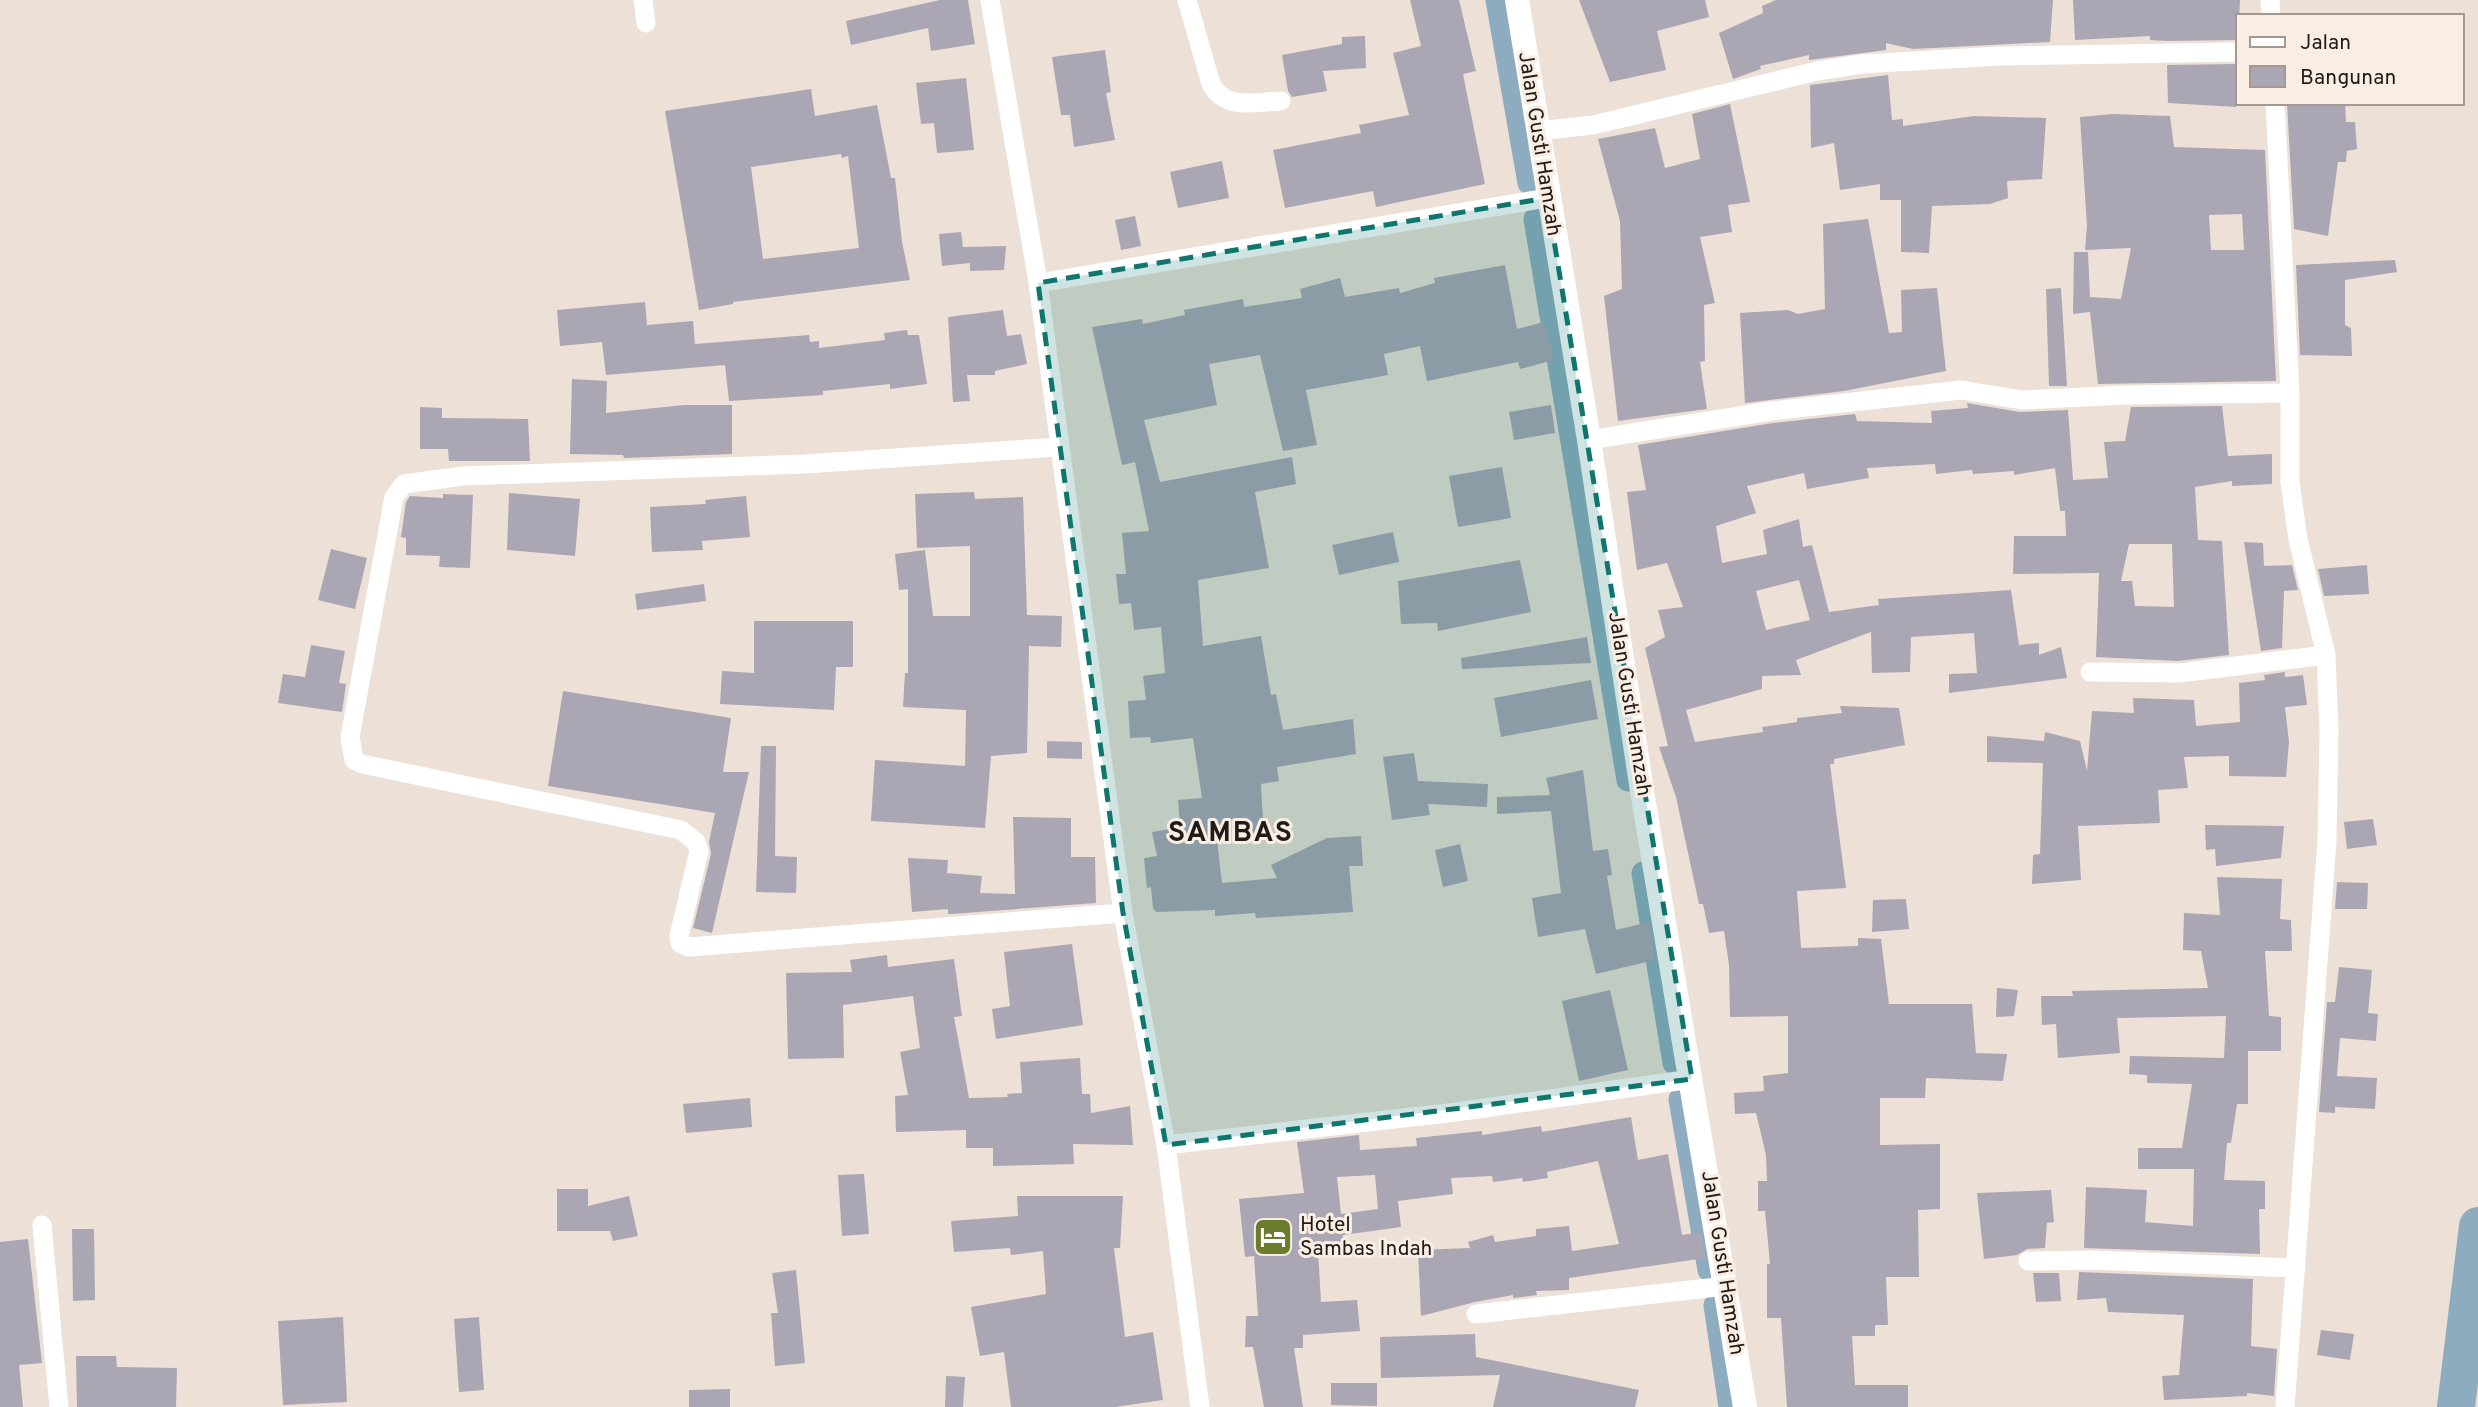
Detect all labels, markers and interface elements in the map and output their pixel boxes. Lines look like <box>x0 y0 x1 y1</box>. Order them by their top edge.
legend <box>2236 14 2464 105</box>
text: Jalan <box>2300 30 2351 57</box>
street label: Jalan Gusti Hamzah <box>1511 50 1567 238</box>
text: Bangunan <box>2300 65 2396 92</box>
street label: Jalan Gusti Hamzah <box>1601 610 1657 798</box>
district label: SAMBAS <box>1168 816 1294 852</box>
street label: Jalan Gusti Hamzah <box>1694 1169 1750 1357</box>
place label: Hotel Sambas Indah <box>1300 1212 1432 1263</box>
hotel icon: Hotel Sambas Indah <box>1252 1216 1294 1258</box>

